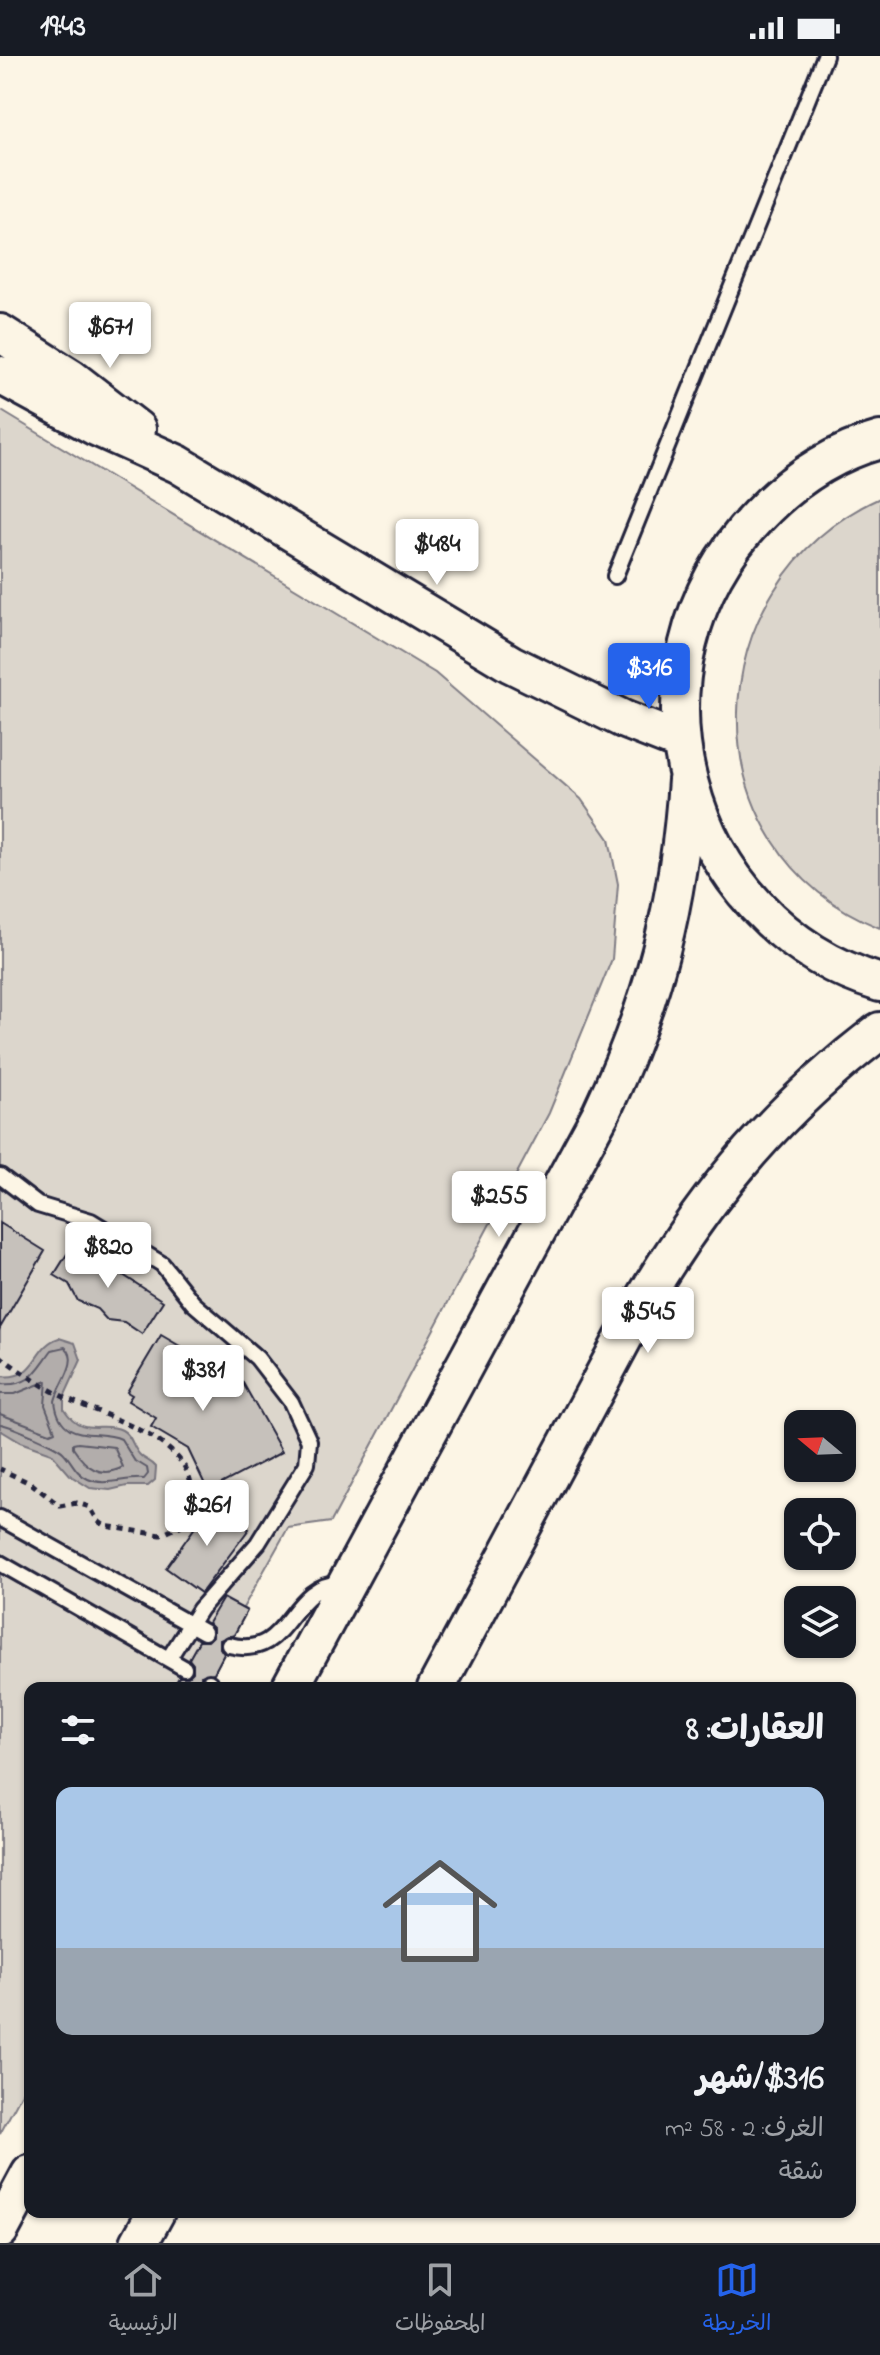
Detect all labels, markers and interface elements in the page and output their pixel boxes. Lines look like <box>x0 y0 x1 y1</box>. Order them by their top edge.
text: 19:43 <box>40 6 86 50</box>
pin: $671 <box>63 302 157 370</box>
text: $671 <box>87 309 133 347</box>
pin: $484 <box>390 519 484 587</box>
text: $484 <box>414 526 460 564</box>
pin: $316 <box>602 643 696 711</box>
text: $316 <box>626 650 672 688</box>
pin: $255 <box>452 1171 546 1239</box>
text: $255 <box>470 1178 528 1216</box>
pin: $820 <box>61 1222 155 1290</box>
text: $820 <box>83 1229 133 1267</box>
pin: $545 <box>601 1287 695 1355</box>
text: $545 <box>620 1294 676 1332</box>
pin: $381 <box>156 1345 250 1413</box>
text: $381 <box>181 1352 225 1390</box>
north arrow <box>784 1410 856 1482</box>
map controls <box>784 1410 856 1658</box>
pin: $261 <box>160 1480 254 1548</box>
text: $261 <box>183 1487 231 1525</box>
button: locate <box>784 1498 856 1570</box>
button: layers <box>784 1586 856 1658</box>
text: العقارات: 8 <box>686 1706 824 1756</box>
icon: filters <box>56 1708 100 1752</box>
icon: home <box>368 1839 512 1983</box>
text: $316/شهر <box>697 2055 824 2105</box>
text: الغرف: 2 · 58 m² <box>665 2111 824 2149</box>
text: شقة <box>779 2154 824 2192</box>
tab: الرئيسية <box>109 2258 178 2342</box>
tab: المحفوظات <box>395 2258 486 2342</box>
tab: الخريطة <box>703 2258 771 2342</box>

